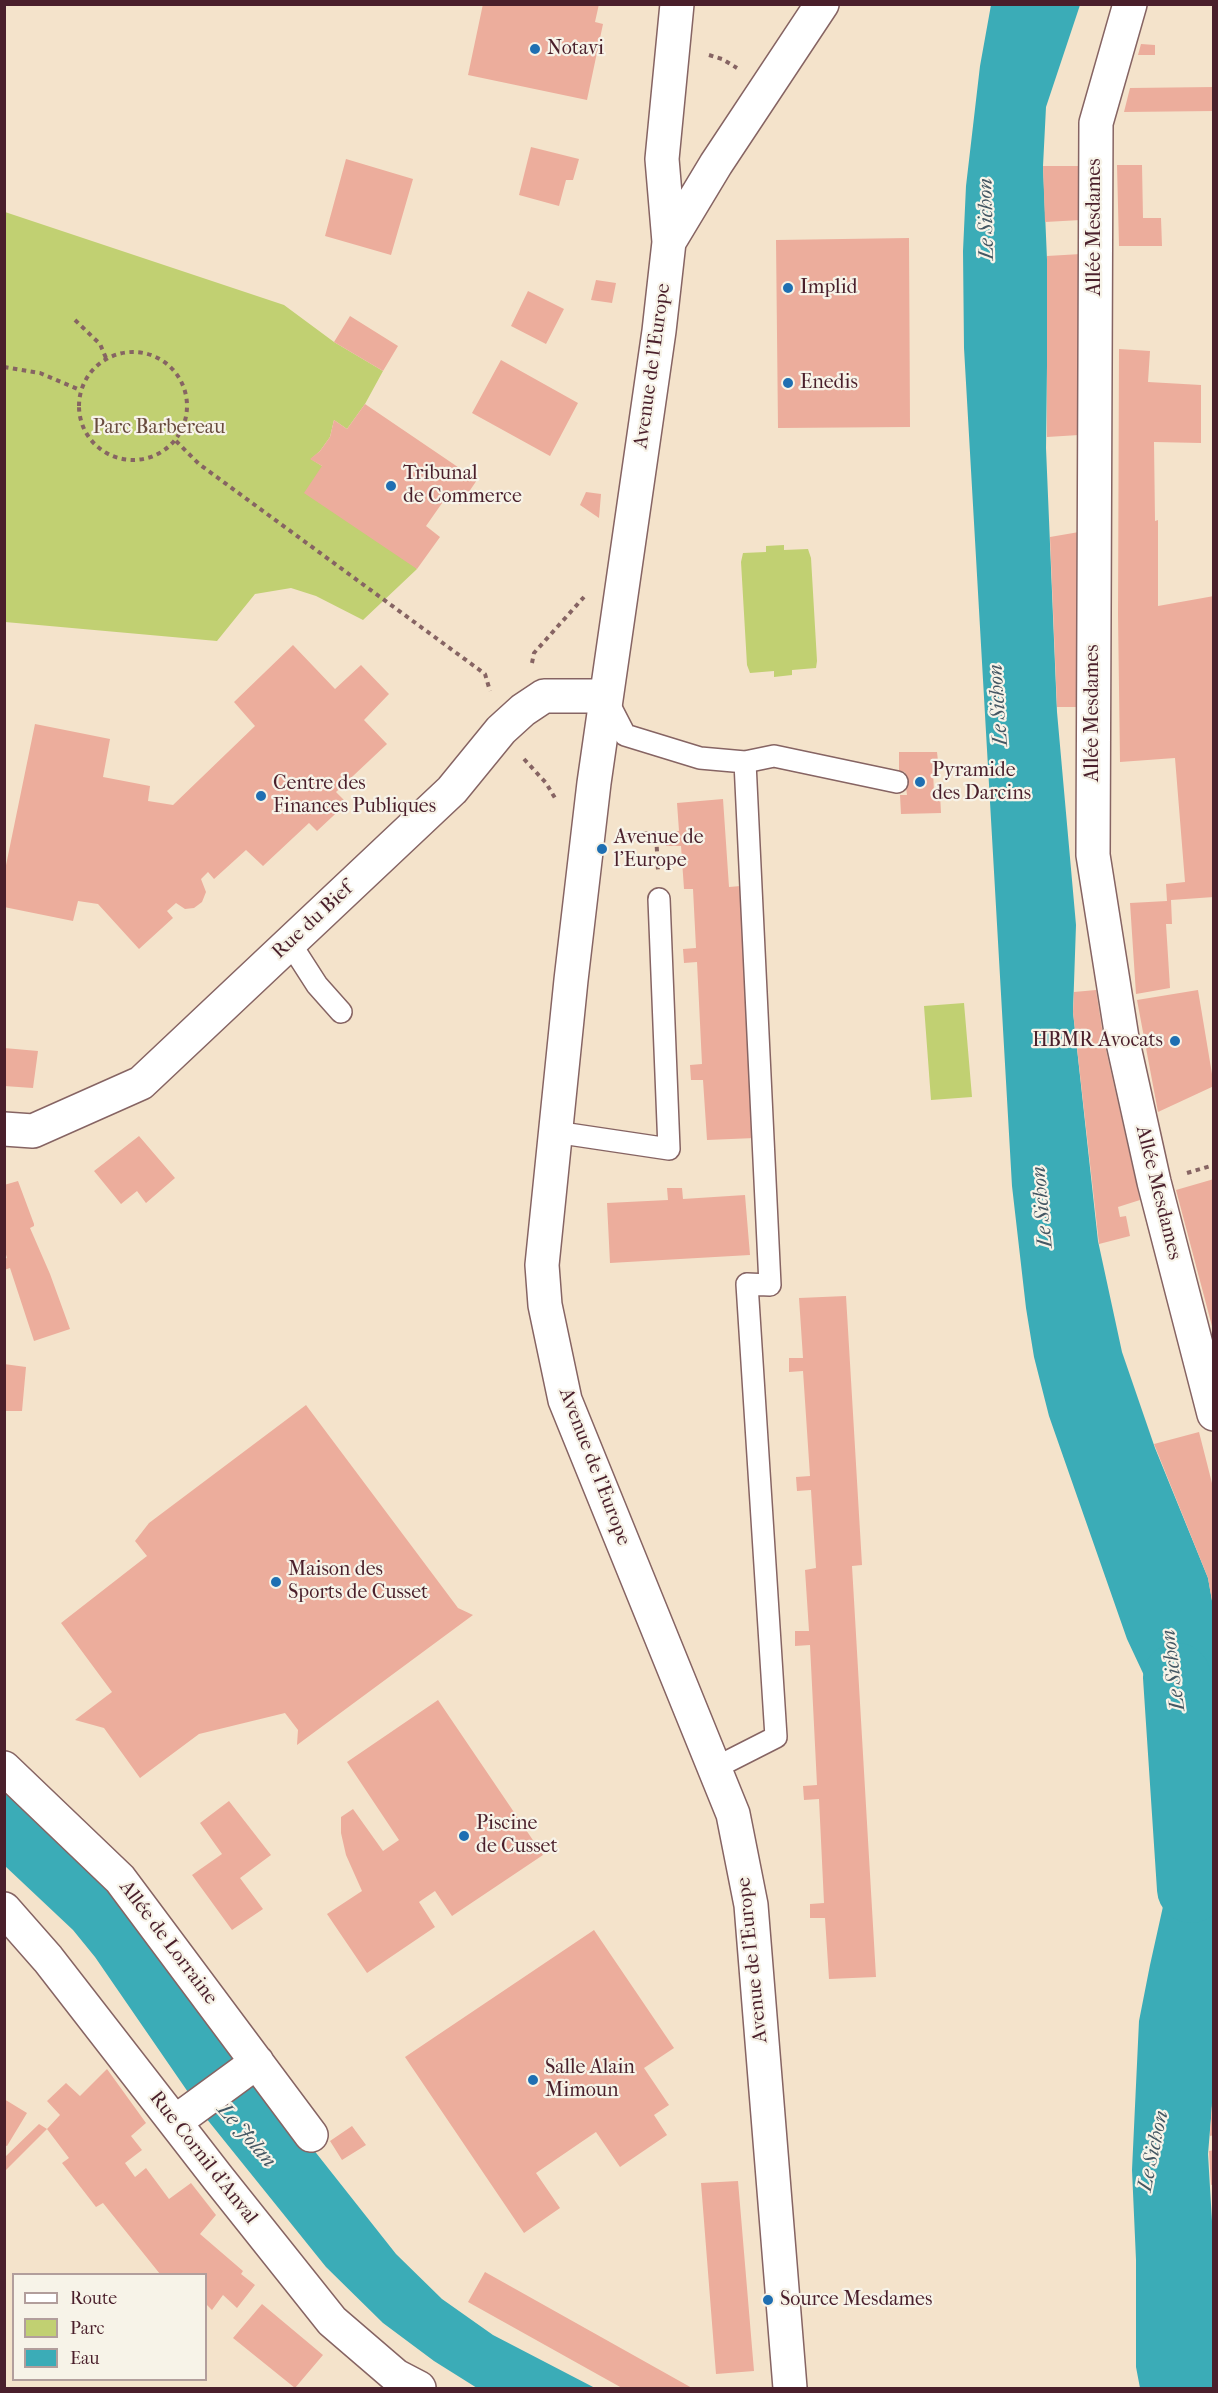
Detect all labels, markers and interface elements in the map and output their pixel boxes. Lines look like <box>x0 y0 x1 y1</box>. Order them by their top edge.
place label: Notavi <box>547 37 604 61</box>
marker: Notavi <box>528 42 542 56</box>
street label: Allée Mesdames <box>1083 158 1107 296</box>
water label: Le Sichon <box>974 178 1000 260</box>
place label: Implid <box>800 276 857 300</box>
marker: Implid <box>781 281 795 295</box>
street label: Avenue de l'Europe <box>630 282 676 450</box>
place label: Enedis <box>800 371 858 395</box>
marker: Enedis <box>781 376 795 390</box>
park label: Parc Barbereau <box>93 416 225 440</box>
place label: Tribunal de Commerce <box>403 462 522 509</box>
marker: Tribunal de Commerce <box>384 479 398 493</box>
street label: Allée Mesdames <box>1081 644 1105 782</box>
water label: Le Sichon <box>984 663 1014 747</box>
place label: Pyramide des Darcins <box>932 759 1031 806</box>
place label: Centre des Finances Publiques <box>273 772 436 819</box>
marker: Pyramide des Darcins <box>913 775 927 789</box>
marker: Centre des Finances Publiques <box>254 789 268 803</box>
place label: Avenue de l'Europe <box>614 826 704 873</box>
marker: Avenue de l'Europe <box>595 842 609 856</box>
street label: Rue du Bief <box>268 878 358 964</box>
place label: HBMR Avocats <box>1032 1029 1163 1053</box>
marker: HBMR Avocats <box>1168 1034 1182 1048</box>
street label: Allée Mesdames <box>1130 1124 1186 1262</box>
water label: Le Sichon <box>1027 1165 1059 1249</box>
street label: Avenue de l'Europe <box>553 1385 635 1549</box>
place label: Maison des Sports de Cusset <box>288 1558 428 1605</box>
marker: Maison des Sports de Cusset <box>269 1575 283 1589</box>
water label: Le Sichon <box>1157 1628 1191 1712</box>
place label: Piscine de Cusset <box>476 1812 558 1859</box>
marker: Piscine de Cusset <box>457 1829 471 1843</box>
street label: Allée de Lorraine <box>114 1876 222 2010</box>
street label: Avenue de l'Europe <box>732 1876 774 2044</box>
place label: Salle Alain Mimoun <box>545 2056 635 2103</box>
marker: Salle Alain Mimoun <box>526 2073 540 2087</box>
street label: Rue Cornil d'Anval <box>144 2087 262 2229</box>
water label: Le Jolan <box>211 2099 281 2173</box>
water label: Le Sichon <box>1133 2108 1175 2194</box>
legend <box>12 2273 207 2381</box>
text: Route <box>70 2288 117 2309</box>
place label: Source Mesdames <box>780 2288 932 2312</box>
marker: Source Mesdames <box>761 2293 775 2307</box>
text: Parc <box>70 2318 105 2339</box>
text: Eau <box>70 2348 99 2369</box>

